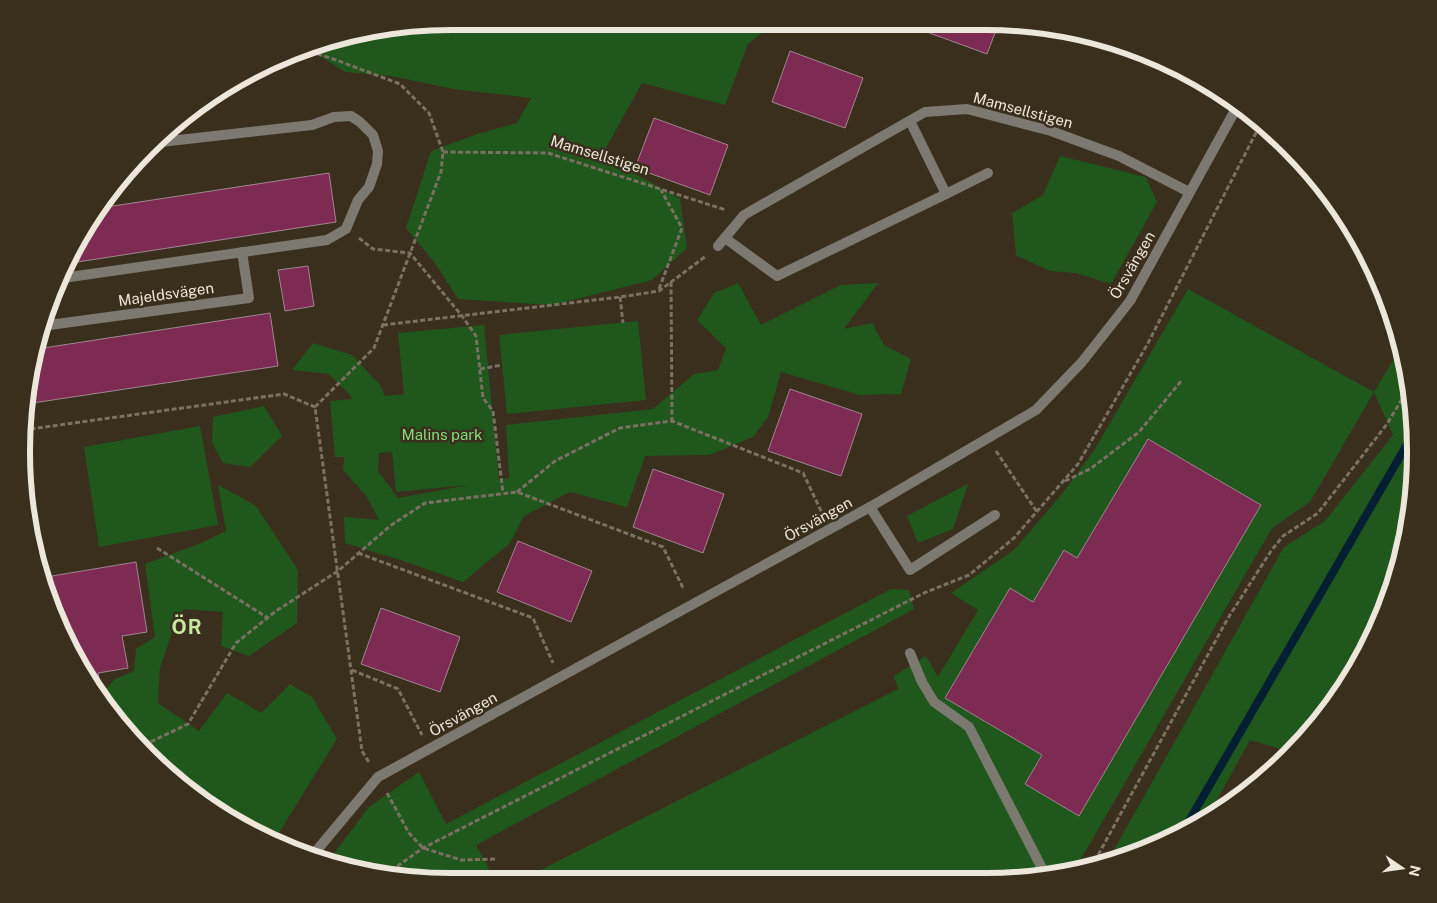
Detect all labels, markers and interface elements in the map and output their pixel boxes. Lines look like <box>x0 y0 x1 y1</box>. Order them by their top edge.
street label: Mamsellstigen <box>971 89 1075 131</box>
street label: Mamsellstigen <box>549 132 651 178</box>
street label: Örsvängen <box>1105 228 1158 302</box>
street label: Majeldsvägen <box>117 279 215 309</box>
park label: Malins park <box>402 426 483 443</box>
street label: Örsvängen <box>781 493 855 545</box>
district label: ÖR <box>171 614 203 639</box>
street label: Örsvängen <box>426 688 500 740</box>
north arrow <box>1377 843 1427 893</box>
text: N <box>1406 864 1424 878</box>

